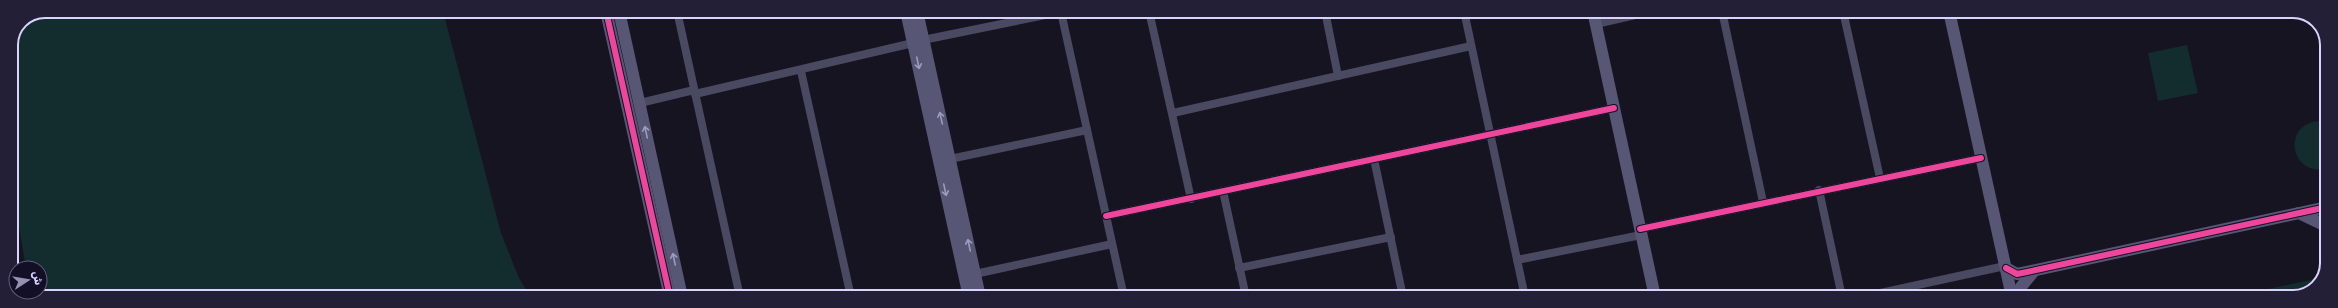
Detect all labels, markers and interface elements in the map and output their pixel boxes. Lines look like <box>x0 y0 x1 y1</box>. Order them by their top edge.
one-way arrow <box>914 56 922 69</box>
one-way arrow <box>936 112 944 125</box>
one-way arrow <box>642 126 650 139</box>
one-way arrow <box>942 183 950 196</box>
one-way arrow <box>964 239 972 252</box>
one-way arrow <box>670 253 678 266</box>
north arrow <box>8 260 48 300</box>
text: ش <box>29 270 45 286</box>

